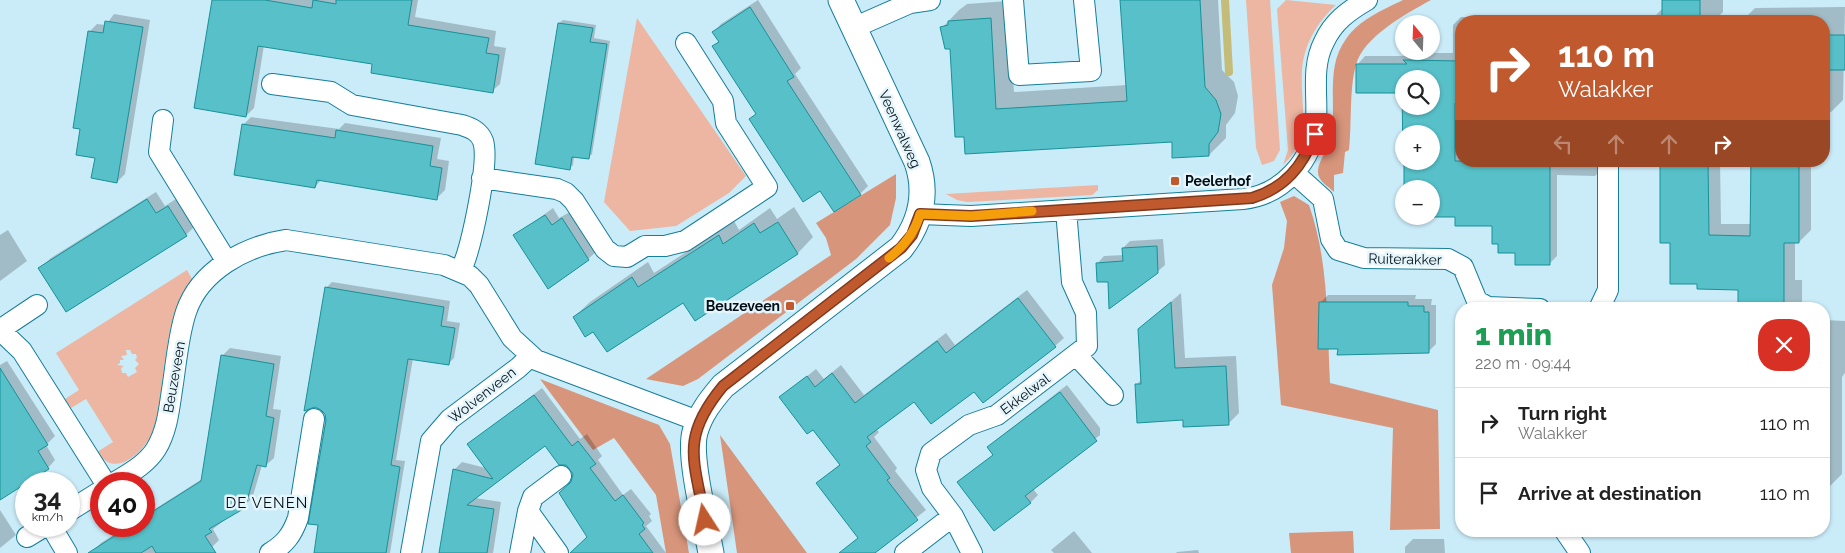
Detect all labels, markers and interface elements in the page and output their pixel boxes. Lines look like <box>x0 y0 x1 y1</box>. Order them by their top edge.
north arrow <box>1395 15 1440 60</box>
map controls <box>1395 15 1440 225</box>
text: 110 m <box>1558 34 1655 75</box>
icon: right <box>1475 35 1540 100</box>
button: search <box>1395 70 1440 115</box>
text: Walakker <box>1558 76 1653 102</box>
street label: Veenwalweg <box>876 88 924 170</box>
pin <box>1294 113 1336 155</box>
icon: arrive <box>1301 120 1329 148</box>
button: + <box>1395 125 1440 170</box>
icon: left <box>1549 130 1577 158</box>
icon: ahead <box>1602 130 1630 158</box>
icon: ahead <box>1655 130 1683 158</box>
icon: right <box>1708 130 1736 158</box>
place label: Peelerhof <box>1185 173 1251 189</box>
marker: Peelerhof <box>1169 175 1181 187</box>
button: − <box>1395 180 1440 225</box>
street label: Ruiterakker <box>1368 250 1442 268</box>
place label: Beuzeveen <box>706 298 780 314</box>
marker: Beuzeveen <box>784 300 796 312</box>
text: 1 min <box>1475 317 1552 352</box>
button: close <box>1758 319 1810 371</box>
street label: Beuzeveen <box>160 340 188 414</box>
text: 220 m · 09:44 <box>1475 354 1571 373</box>
street label: Wolvenveen <box>445 364 519 426</box>
street label: Ekkelwal <box>997 370 1053 418</box>
text: Turn right <box>1518 402 1607 424</box>
icon: right <box>1475 409 1503 437</box>
text: 110 m <box>1760 412 1810 434</box>
text: Walakker <box>1518 424 1587 443</box>
speed limit sign: 40 <box>90 472 155 537</box>
icon: arrive <box>1475 479 1503 507</box>
text: Arrive at destination <box>1518 482 1702 504</box>
text: 110 m <box>1760 482 1810 504</box>
text: 34 <box>33 483 62 513</box>
position arrow <box>678 493 730 545</box>
district label: DE VENEN <box>226 494 308 512</box>
text: km/h <box>32 510 63 524</box>

